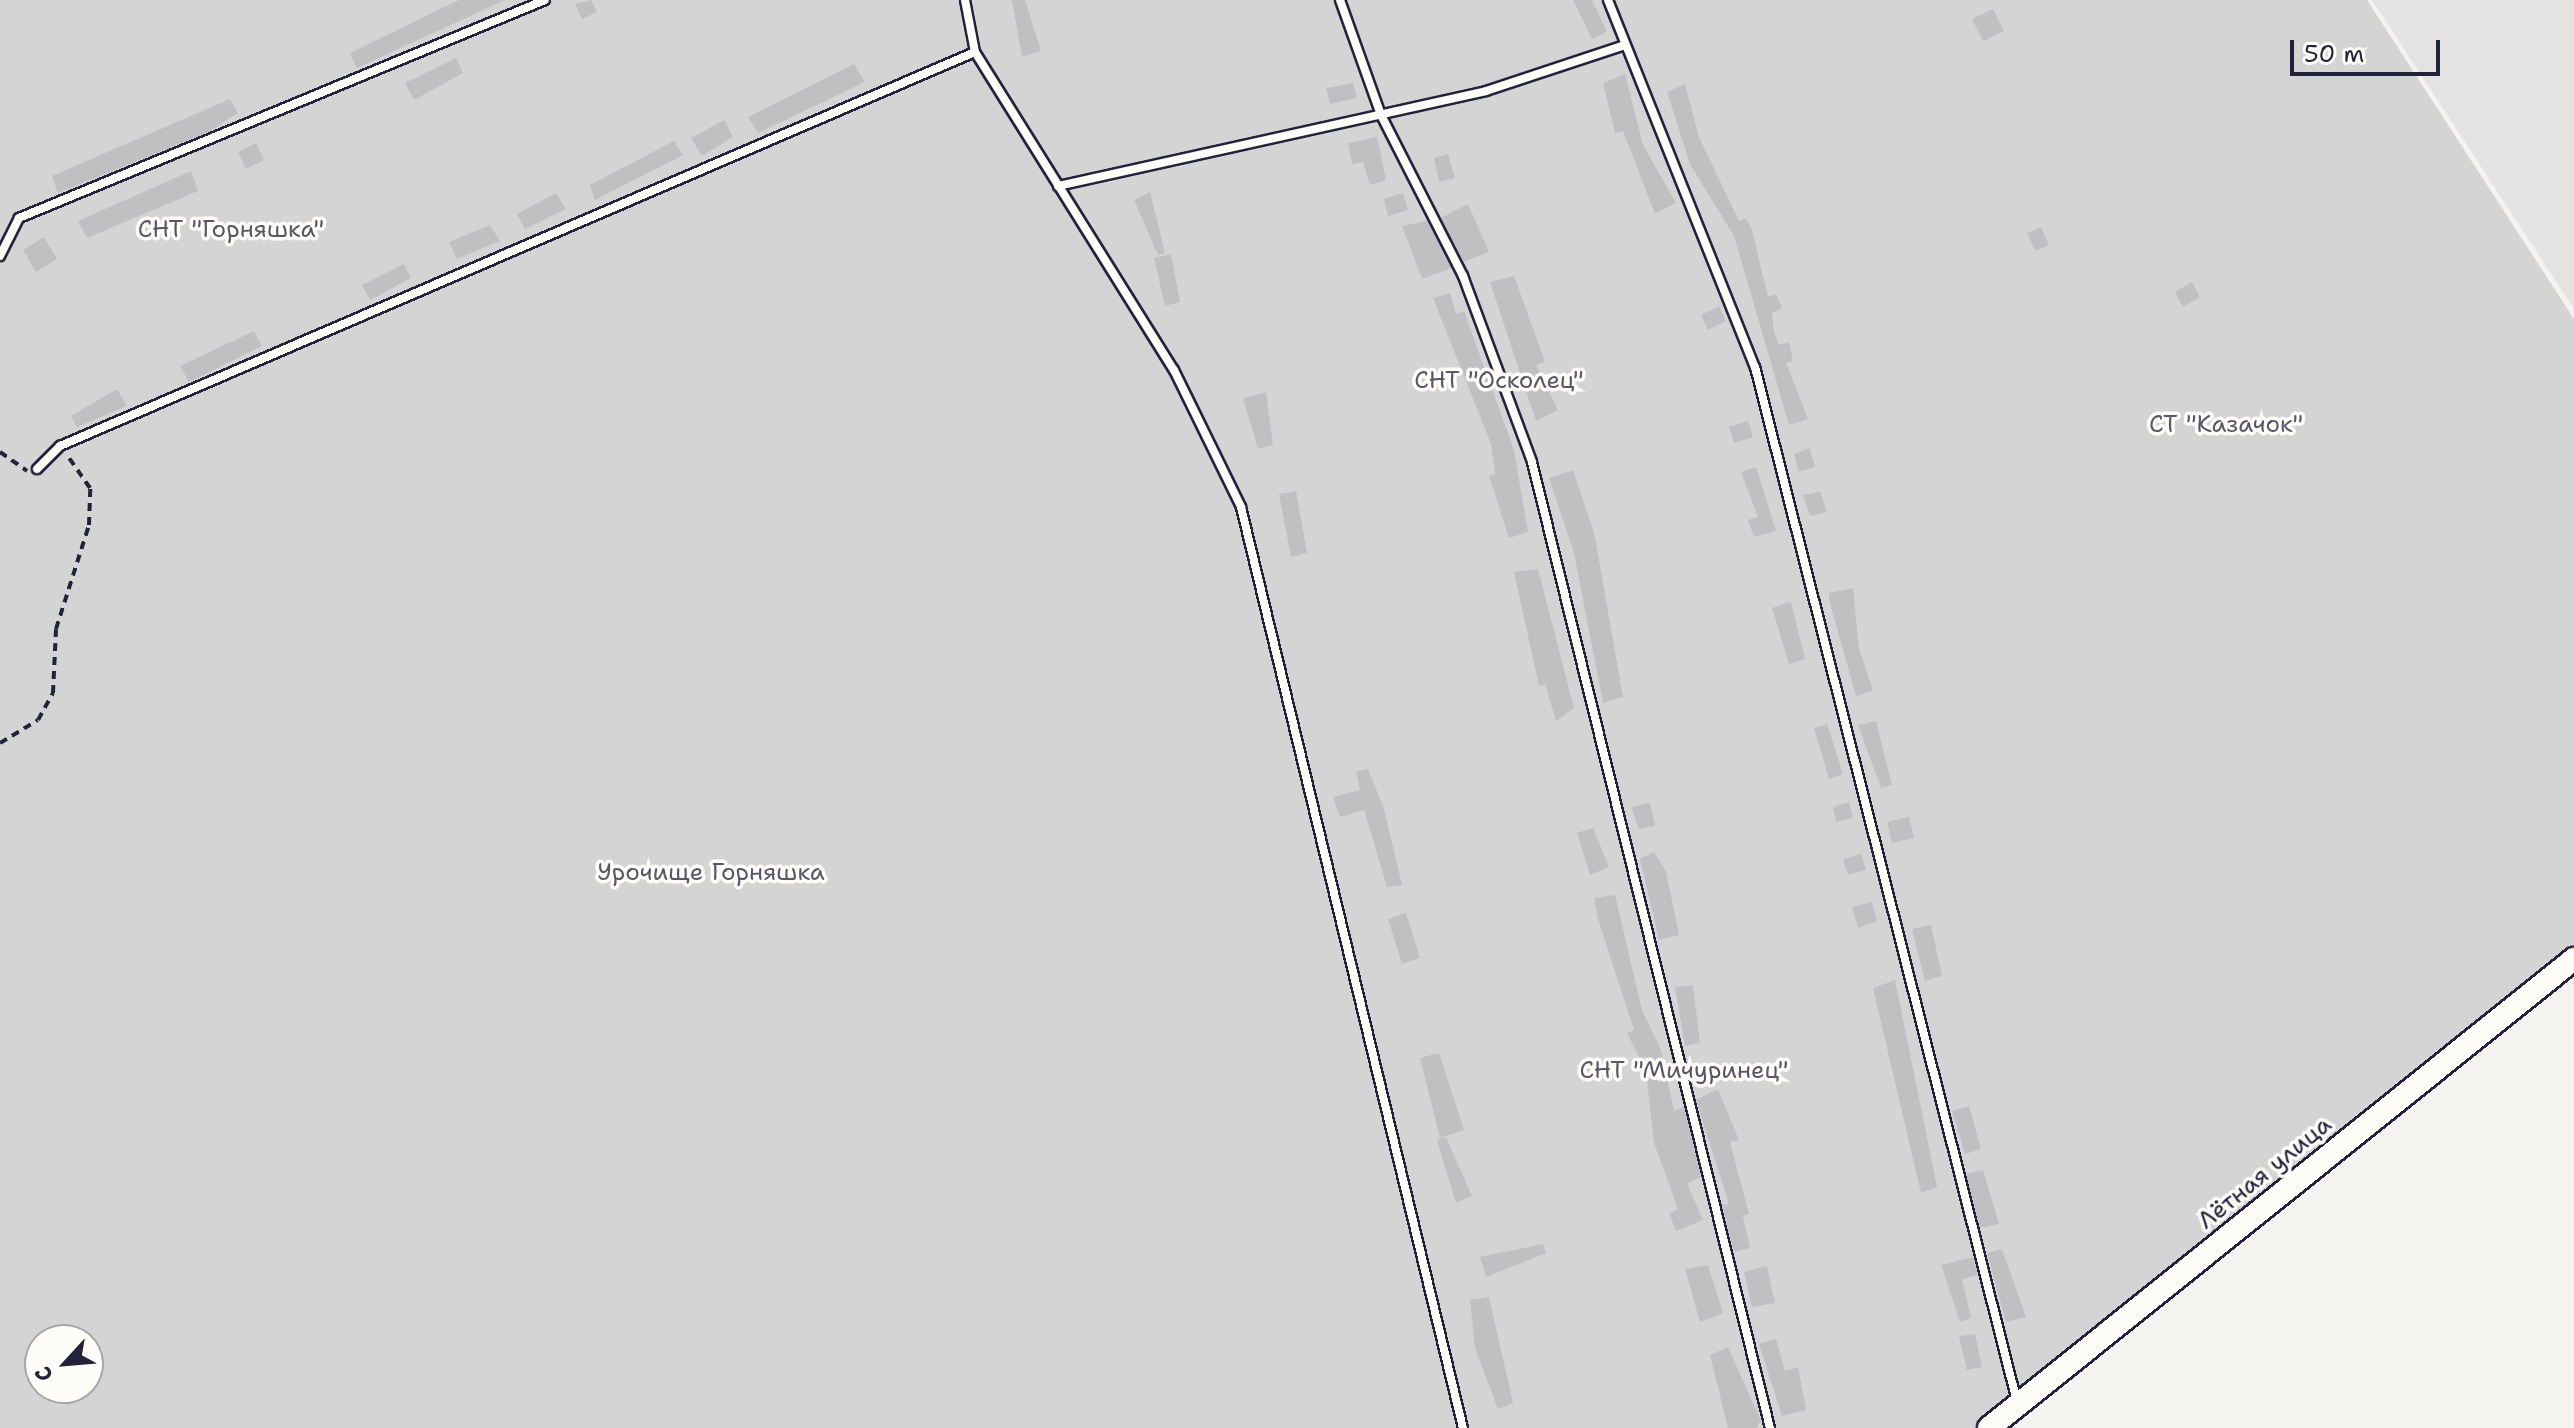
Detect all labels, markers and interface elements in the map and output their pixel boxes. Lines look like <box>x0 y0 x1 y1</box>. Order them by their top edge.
scale bar <box>2294 24 2444 74</box>
text: 50 m <box>2304 38 2364 70</box>
park label: СНТ "Горняшка" <box>138 216 324 244</box>
park label: СНТ "Осколец" <box>1414 367 1584 395</box>
park label: СТ "Казачок" <box>2149 411 2303 439</box>
park label: Урочище Горняшка <box>597 859 825 887</box>
park label: СНТ "Мичуринец" <box>1580 1057 1788 1085</box>
street label: Лётная улица <box>2192 1110 2338 1236</box>
north arrow <box>24 1324 104 1404</box>
text: С <box>28 1361 60 1386</box>

